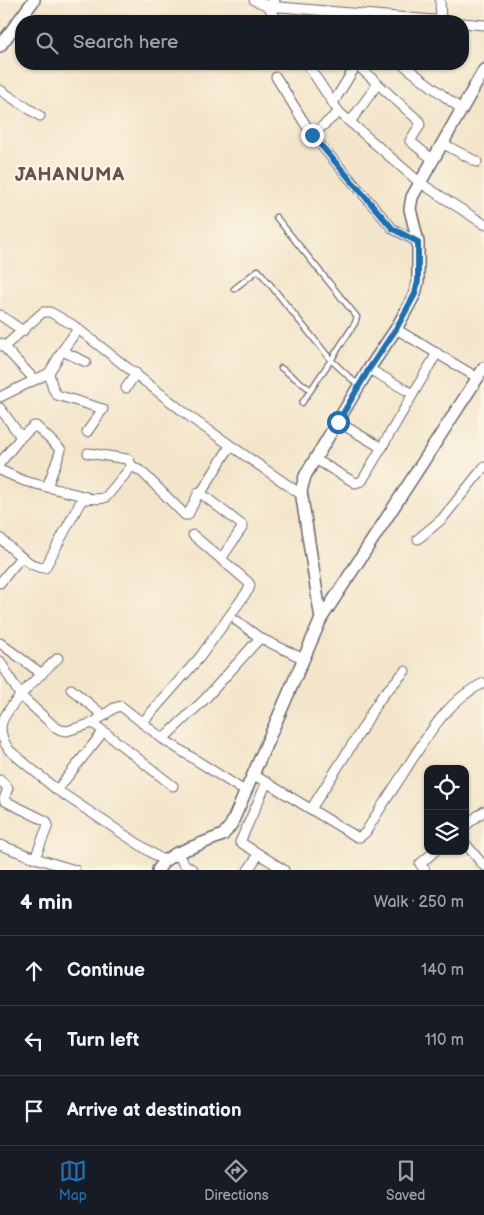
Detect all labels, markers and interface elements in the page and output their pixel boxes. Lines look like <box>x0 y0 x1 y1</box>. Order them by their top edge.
search box <box>15 15 469 70</box>
icon: search <box>33 29 61 57</box>
text: Search here <box>73 31 178 54</box>
route end <box>301 124 324 147</box>
district label: JAHANUMA <box>15 164 125 187</box>
route start <box>327 411 350 434</box>
map controls <box>424 765 469 855</box>
button: locate <box>424 765 469 810</box>
button: layers <box>424 810 469 855</box>
text: 4 min <box>20 890 73 915</box>
text: Walk · 250 m <box>374 893 464 912</box>
icon: ahead <box>20 957 48 985</box>
text: Continue <box>67 959 145 982</box>
text: 140 m <box>421 961 464 980</box>
icon: left <box>20 1027 48 1055</box>
text: Turn left <box>67 1029 139 1052</box>
text: 110 m <box>425 1031 464 1050</box>
icon: arrive <box>20 1097 48 1125</box>
text: Arrive at destination <box>67 1099 242 1122</box>
tab: Map <box>59 1157 87 1204</box>
tab: Directions <box>204 1157 269 1204</box>
tab: Saved <box>386 1157 425 1204</box>

